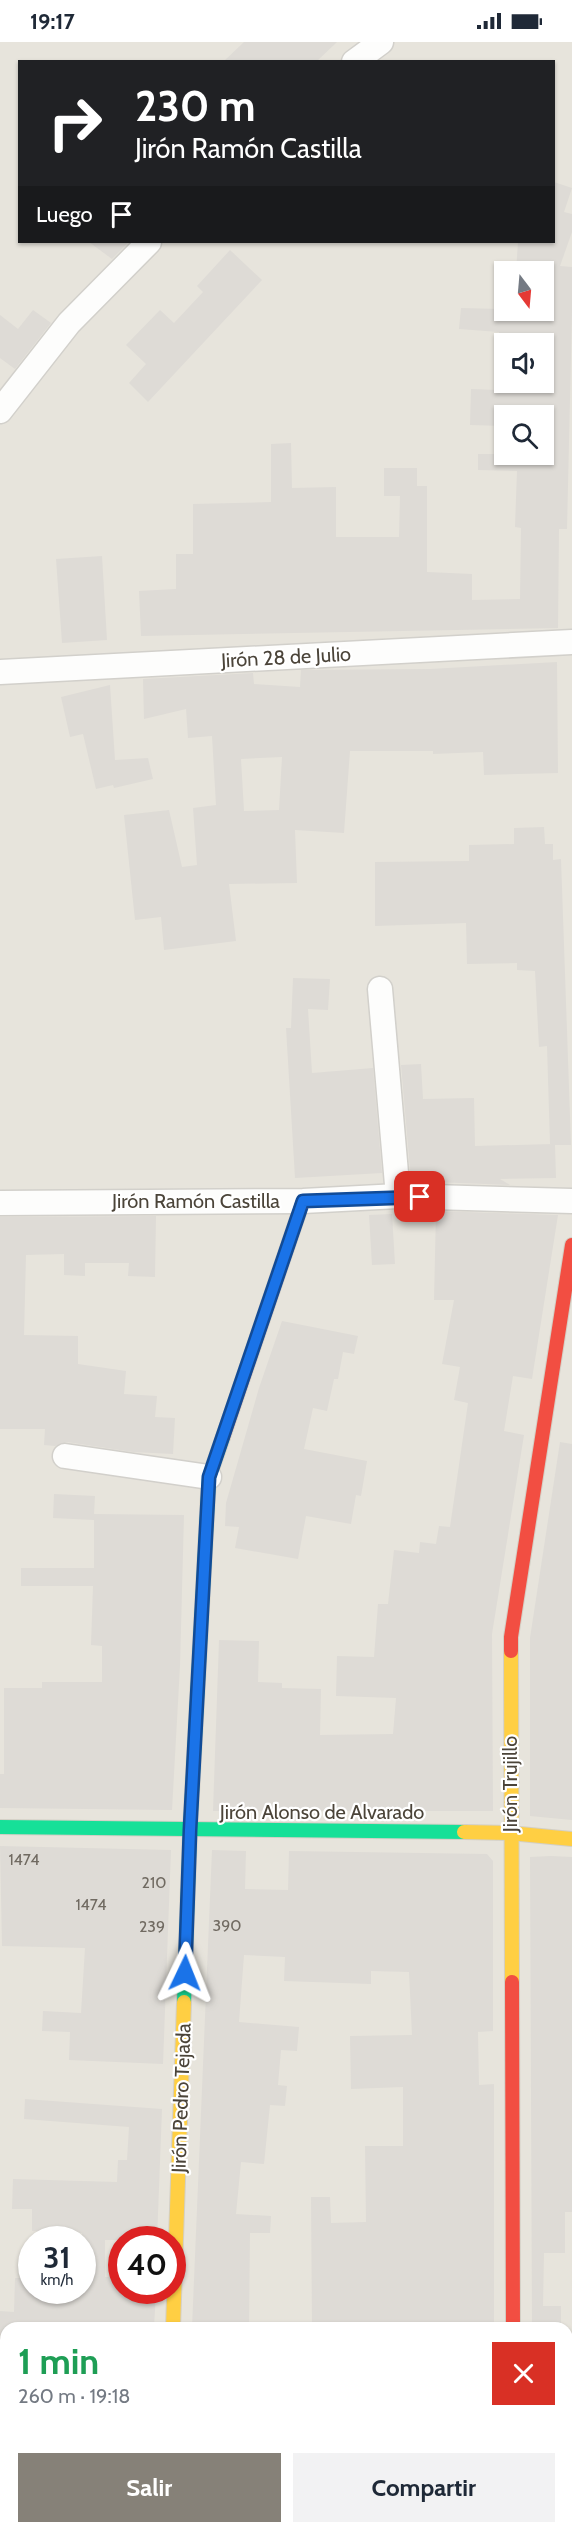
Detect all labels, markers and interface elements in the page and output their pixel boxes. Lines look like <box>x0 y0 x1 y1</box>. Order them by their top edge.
text: 19:17 <box>30 8 75 35</box>
text: 230 m <box>135 80 255 132</box>
icon: right <box>36 84 114 162</box>
text: Jirón Ramón Castilla <box>135 132 362 165</box>
icon: arrive <box>105 198 138 231</box>
text: Luego <box>36 201 93 228</box>
north arrow <box>494 261 554 321</box>
map controls <box>494 261 554 465</box>
button: sound <box>494 333 554 393</box>
button: search <box>494 405 554 465</box>
street label: Jirón 28 de Julio <box>219 642 352 672</box>
pin <box>394 1171 445 1222</box>
icon: arrive <box>403 1180 436 1213</box>
street label: Jirón Ramón Castilla <box>111 1189 280 1213</box>
street label: Jirón Trujillo <box>498 1736 522 1833</box>
street label: Jirón Alonso de Alvarado <box>219 1800 424 1824</box>
house number: 1474 <box>8 1850 40 1869</box>
house number: 210 <box>142 1873 166 1892</box>
house number: 1474 <box>75 1895 107 1914</box>
house number: 390 <box>213 1916 241 1935</box>
house number: 239 <box>139 1917 165 1936</box>
position arrow <box>153 1941 217 2005</box>
street label: Jirón Pedro Tejada <box>166 2022 196 2174</box>
speed limit sign: 40 <box>108 2226 186 2304</box>
text: 31 <box>43 2239 71 2276</box>
text: km/h <box>41 2271 73 2289</box>
text: 1 min <box>18 2339 99 2383</box>
button: close <box>492 2342 555 2405</box>
text: 260 m · 19:18 <box>18 2384 130 2408</box>
button: Salir <box>18 2453 281 2522</box>
button: Compartir <box>293 2453 555 2522</box>

